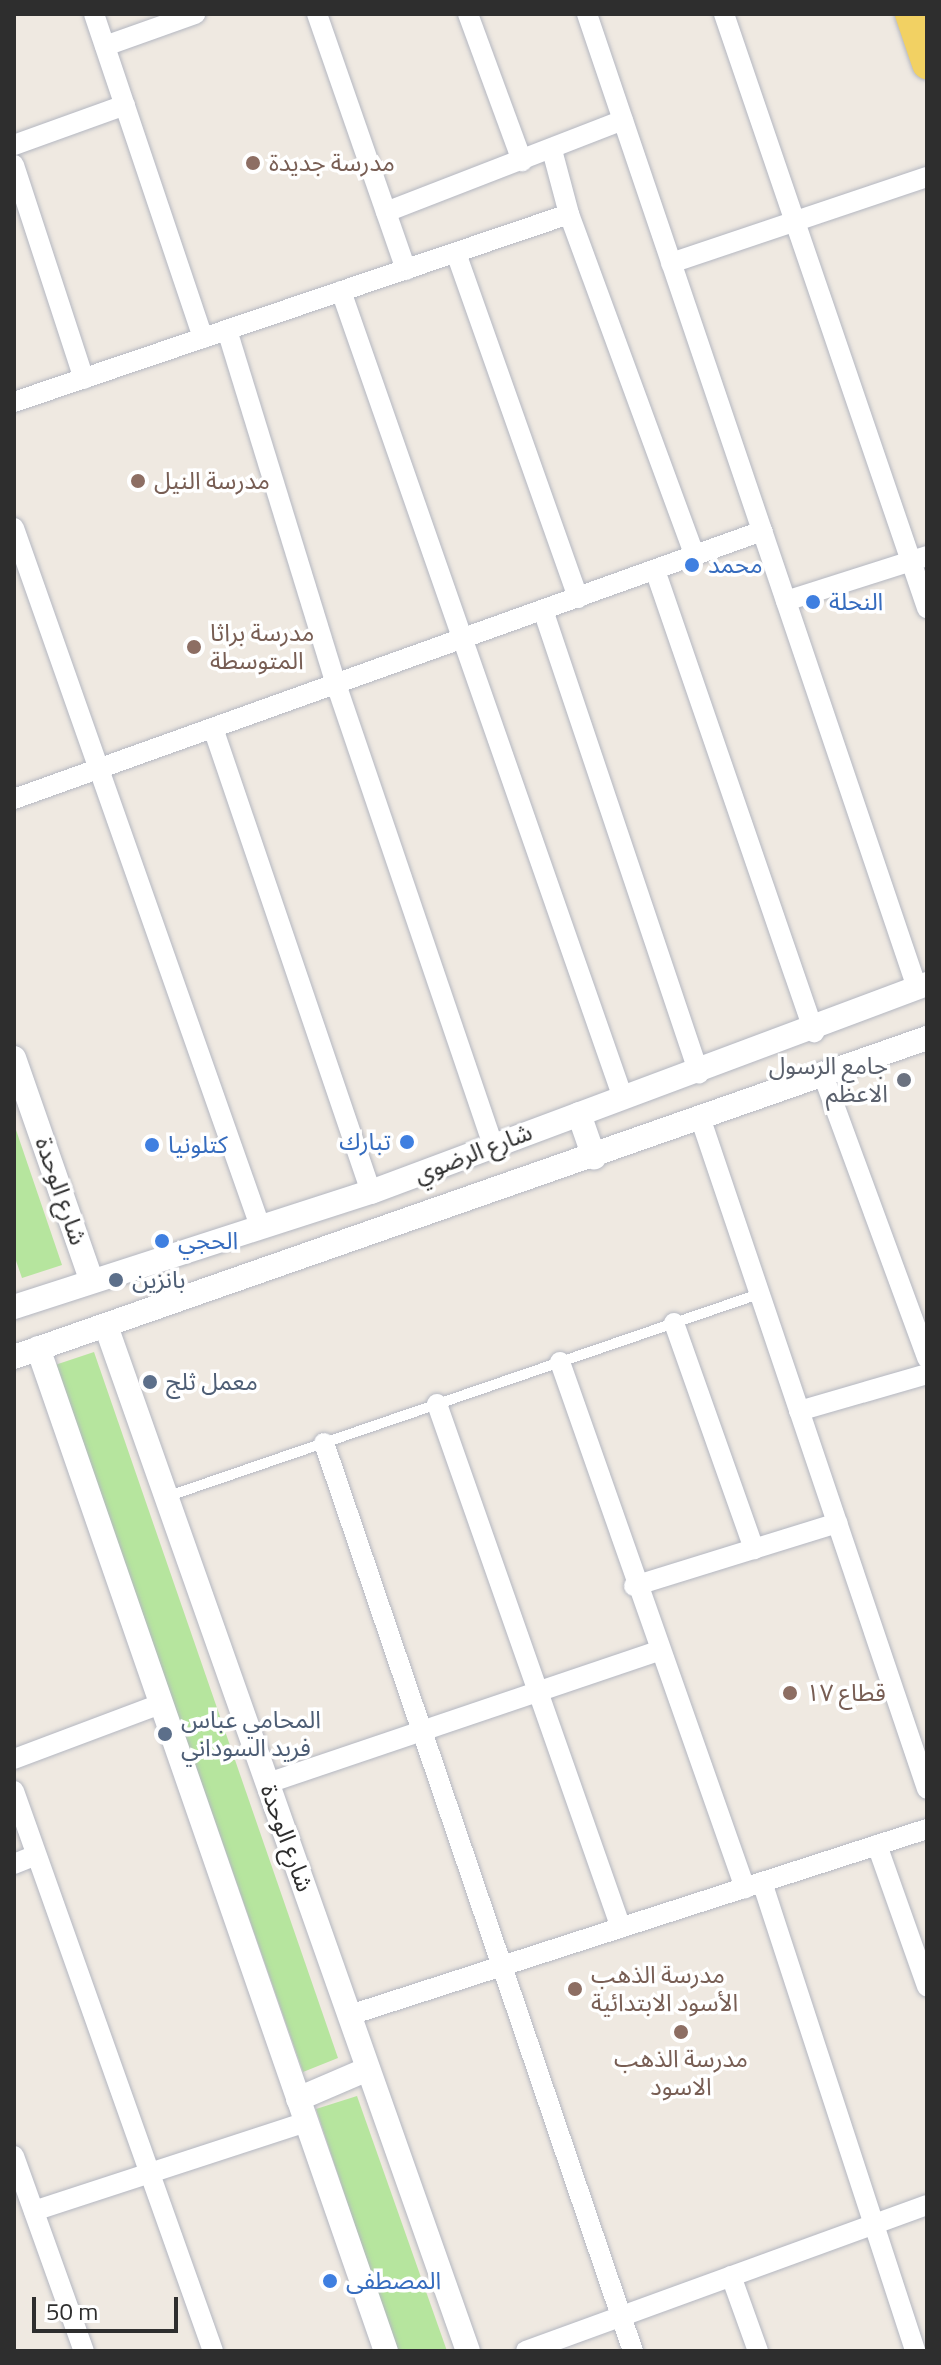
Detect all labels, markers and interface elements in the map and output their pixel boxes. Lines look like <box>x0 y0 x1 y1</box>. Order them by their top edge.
place label: مدرسة جديدة <box>269 149 395 177</box>
marker: مدرسة جديدة <box>244 154 262 172</box>
place label: مدرسة النيل <box>154 467 270 495</box>
marker: مدرسة النيل <box>129 472 147 490</box>
place label: محمد <box>708 551 763 579</box>
marker: محمد <box>683 556 701 574</box>
place label: النحلة <box>829 588 883 616</box>
marker: النحلة <box>804 593 822 611</box>
place label: مدرسة براثا المتوسطة <box>210 619 314 675</box>
marker: مدرسة براثا المتوسطة <box>185 638 203 656</box>
place label: جامع الرسول الاعظم <box>769 1052 888 1108</box>
marker: جامع الرسول الاعظم <box>895 1071 913 1089</box>
street label: شارع الرضوي <box>410 1117 536 1189</box>
place label: تبارك <box>339 1128 391 1156</box>
place label: كتلونيا <box>168 1131 228 1159</box>
street label: شارع الوحدة <box>29 1133 93 1249</box>
marker: تبارك <box>398 1133 416 1151</box>
marker: كتلونيا <box>143 1136 161 1154</box>
place label: الحجي <box>178 1227 238 1255</box>
marker: الحجي <box>153 1232 171 1250</box>
place label: بانزين <box>132 1266 185 1294</box>
marker: بانزين <box>107 1271 125 1289</box>
place label: معمل ثلج <box>166 1368 258 1396</box>
marker: معمل ثلج <box>141 1373 159 1391</box>
place label: قطاع ١٧ <box>806 1679 886 1707</box>
marker: قطاع ١٧ <box>781 1684 799 1702</box>
place label: المحامي عباس فريد السوداني <box>181 1706 321 1762</box>
marker: المحامي عباس فريد السوداني <box>156 1725 174 1743</box>
street label: شارع الوحدة <box>254 1780 320 1896</box>
place label: مدرسة الذهب الأسود الابتدائية <box>591 1961 738 2017</box>
marker: مدرسة الذهب الأسود الابتدائية <box>566 1980 584 1998</box>
marker: مدرسة الذهب الاسود <box>672 2023 690 2041</box>
place label: مدرسة الذهب الاسود <box>614 2045 748 2101</box>
place label: المصطفى <box>346 2267 441 2295</box>
marker: المصطفى <box>321 2272 339 2290</box>
scale bar <box>36 2281 182 2331</box>
text: 50 m <box>46 2293 98 2329</box>

